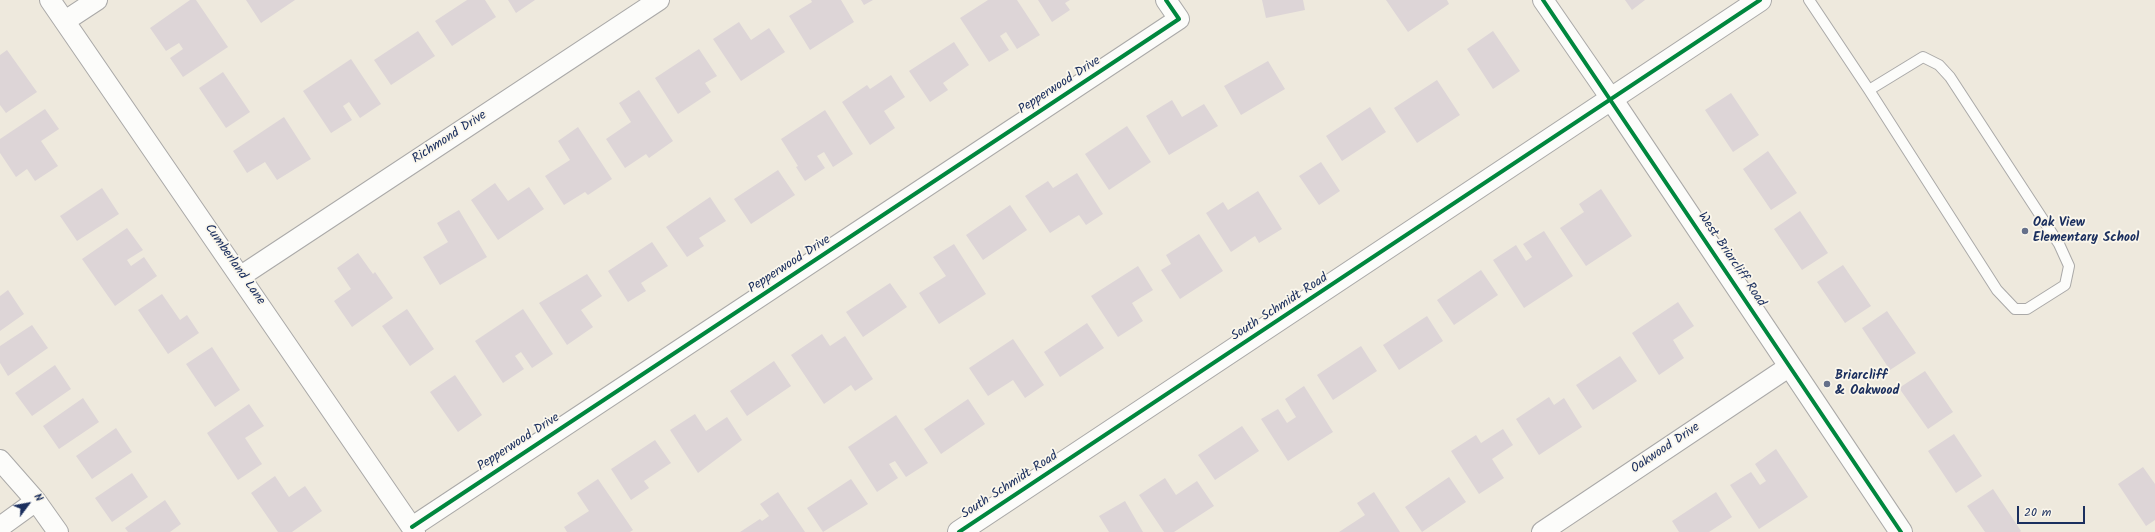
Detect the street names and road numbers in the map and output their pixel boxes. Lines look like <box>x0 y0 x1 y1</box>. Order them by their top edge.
street label: Pepperwood Drive <box>1016 54 1104 118</box>
street label: Richmond Drive <box>410 108 490 168</box>
street label: West Briarcliff Road <box>1694 210 1768 310</box>
street label: Cumberland Lane <box>200 222 268 308</box>
street label: Pepperwood Drive <box>746 233 834 297</box>
street label: South Schmidt Road <box>1229 271 1331 345</box>
street label: Pepperwood Drive <box>475 411 563 475</box>
street label: Oakwood Drive <box>1629 420 1703 478</box>
street label: South Schmidt Road <box>959 449 1061 523</box>

